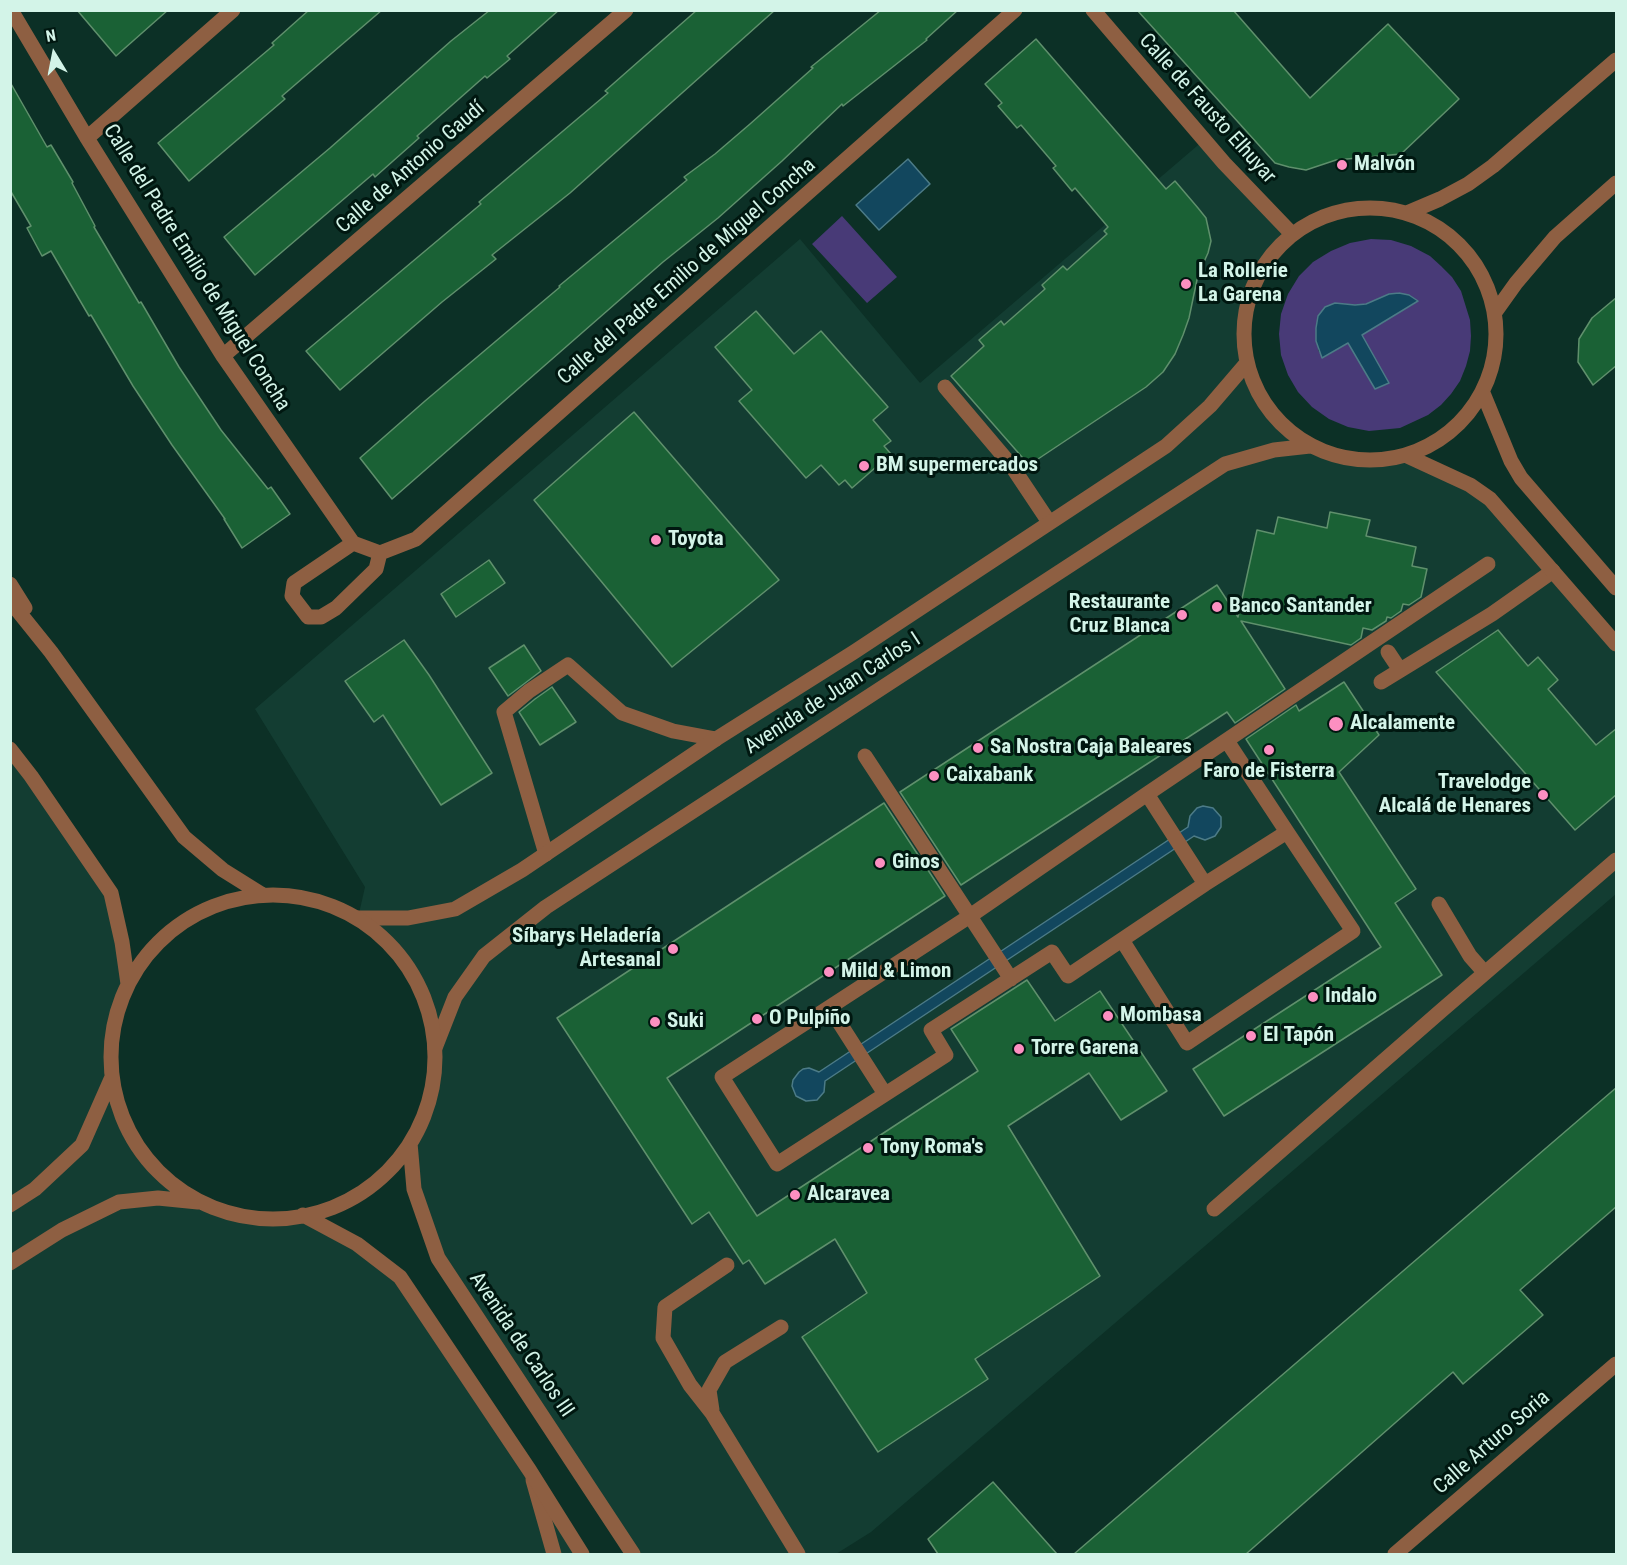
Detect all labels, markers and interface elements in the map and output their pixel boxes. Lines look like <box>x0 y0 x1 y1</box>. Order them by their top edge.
north arrow <box>24 24 84 84</box>
text: N <box>44 26 57 46</box>
street label: Calle de Fausto Elhuyar <box>1133 29 1281 189</box>
street label: Calle de Antonio Gaudí <box>332 97 490 239</box>
street label: Calle del Padre Emilio de Miguel Concha <box>97 120 295 416</box>
place label: Malvón <box>1354 152 1415 178</box>
street label: Calle del Padre Emilio de Miguel Concha <box>553 153 821 391</box>
marker: Malvón <box>1335 158 1349 172</box>
place label: La Rollerie La Garena <box>1198 259 1288 309</box>
marker: La Rollerie La Garena <box>1179 277 1193 291</box>
place label: BM supermercados <box>876 453 1038 479</box>
marker: BM supermercados <box>857 459 871 473</box>
place label: Toyota <box>668 527 724 553</box>
marker: Toyota <box>649 533 663 547</box>
place label: Restaurante Cruz Blanca <box>1069 590 1170 640</box>
place label: Banco Santander <box>1229 594 1372 620</box>
marker: Banco Santander <box>1210 600 1224 614</box>
marker: Restaurante Cruz Blanca <box>1175 608 1189 622</box>
street label: Avenida de Juan Carlos I <box>740 628 926 760</box>
place label: Alcalamente <box>1350 711 1455 737</box>
marker: Alcalamente <box>1327 715 1345 733</box>
place label: Sa Nostra Caja Baleares <box>990 735 1192 761</box>
marker: Sa Nostra Caja Baleares <box>971 741 985 755</box>
marker: Faro de Fisterra <box>1262 743 1276 757</box>
place label: Faro de Fisterra <box>1203 759 1335 785</box>
place label: Caixabank <box>946 763 1033 789</box>
marker: Caixabank <box>927 769 941 783</box>
place label: Travelodge Alcalá de Henares <box>1379 770 1531 820</box>
marker: Travelodge Alcalá de Henares <box>1536 788 1550 802</box>
place label: Ginos <box>892 850 940 876</box>
marker: Ginos <box>873 856 887 870</box>
place label: Síbarys Heladería Artesanal <box>512 924 661 974</box>
marker: Síbarys Heladería Artesanal <box>666 942 680 956</box>
place label: Mild & Limon <box>841 959 951 985</box>
marker: Mild & Limon <box>822 965 836 979</box>
place label: Indalo <box>1325 984 1377 1010</box>
marker: Indalo <box>1306 990 1320 1004</box>
place label: Mombasa <box>1120 1003 1202 1029</box>
place label: O Pulpiño <box>769 1006 851 1032</box>
place label: Suki <box>667 1009 704 1035</box>
marker: Mombasa <box>1101 1009 1115 1023</box>
marker: O Pulpiño <box>750 1012 764 1026</box>
marker: Suki <box>648 1015 662 1029</box>
place label: El Tapón <box>1263 1023 1334 1049</box>
marker: El Tapón <box>1244 1029 1258 1043</box>
place label: Torre Garena <box>1031 1036 1139 1062</box>
marker: Torre Garena <box>1012 1042 1026 1056</box>
place label: Tony Roma's <box>880 1135 984 1161</box>
marker: Tony Roma's <box>861 1141 875 1155</box>
place label: Alcaravea <box>807 1182 890 1208</box>
marker: Alcaravea <box>788 1188 802 1202</box>
street label: Avenida de Carlos III <box>463 1268 579 1422</box>
street label: Calle Arturo Soria <box>1429 1386 1555 1500</box>

